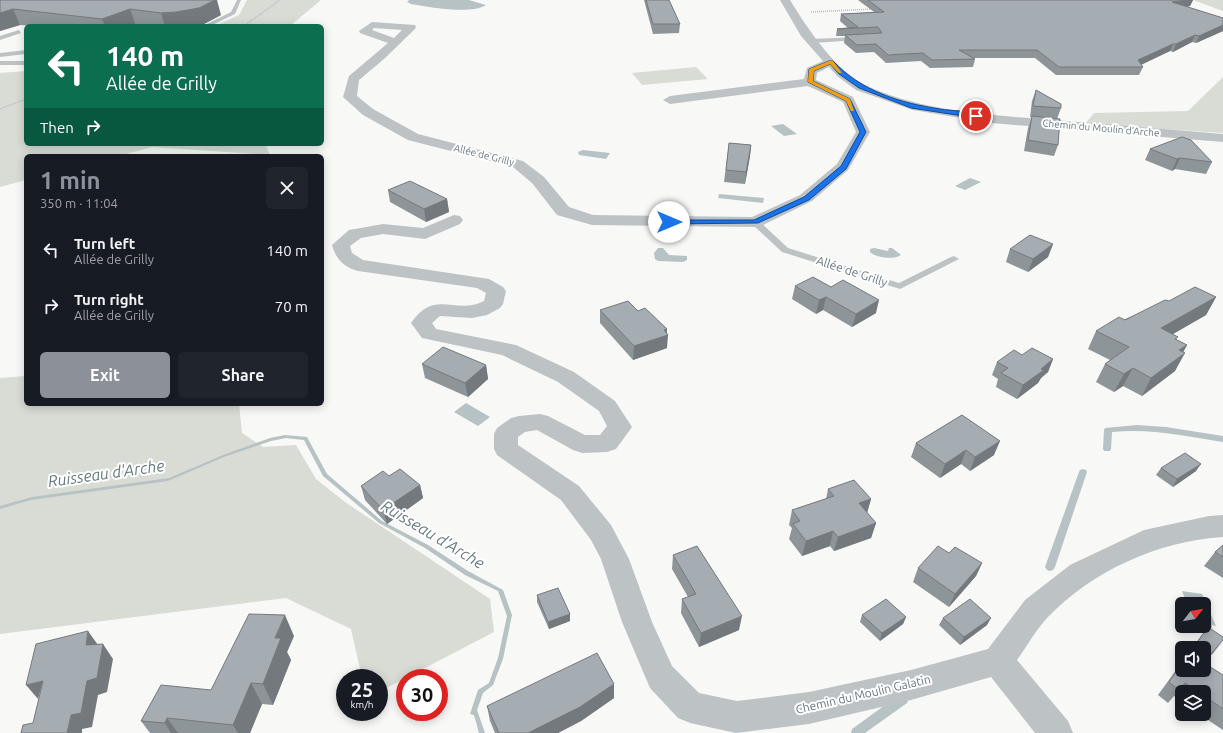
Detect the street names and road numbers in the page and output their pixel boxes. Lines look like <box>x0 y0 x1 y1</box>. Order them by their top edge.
street label: Chemin du Moulin d'Arche <box>1042 117 1160 139</box>
street label: Allée de Grilly <box>453 142 515 168</box>
street label: Allée de Grilly <box>815 253 889 289</box>
street label: Chemin du Moulin Galatin <box>794 672 932 716</box>

